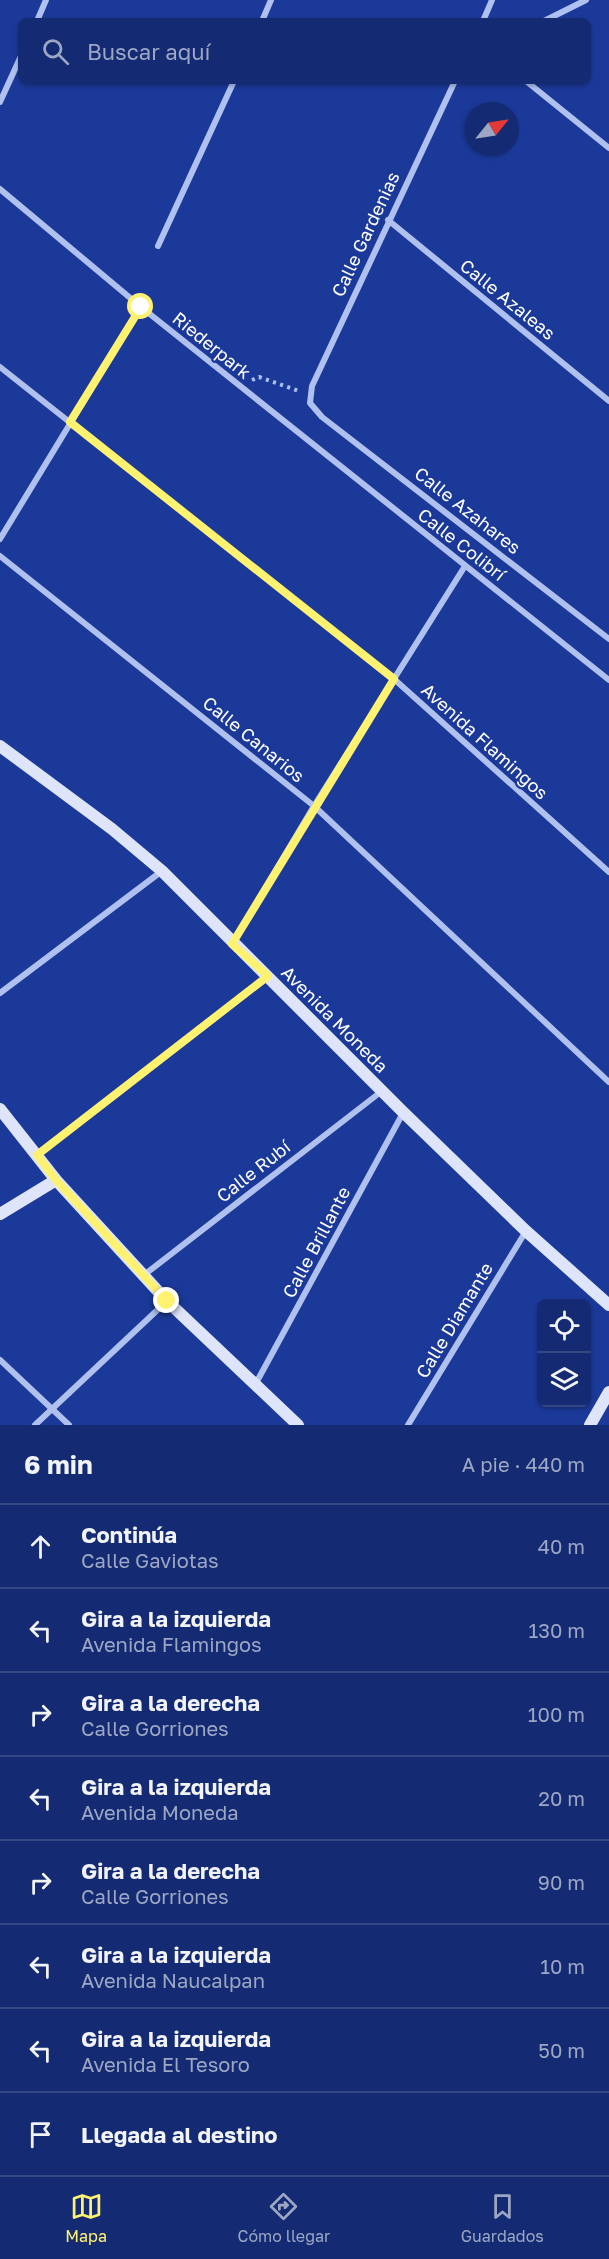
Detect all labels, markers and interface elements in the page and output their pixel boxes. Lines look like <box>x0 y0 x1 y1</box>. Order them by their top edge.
search box <box>18 18 591 84</box>
icon: search <box>39 35 72 68</box>
text: Buscar aquí <box>87 38 210 65</box>
north arrow <box>465 102 519 156</box>
street label: Calle Gardenias <box>326 168 404 300</box>
street label: Calle Azaleas <box>456 254 560 344</box>
route start <box>127 293 153 319</box>
street label: Riederpark <box>168 307 256 383</box>
street label: Calle Azahares <box>411 462 525 558</box>
street label: Calle Colibrí <box>414 503 511 586</box>
street label: Avenida Flamingos <box>417 678 553 804</box>
street label: Calle Canarios <box>199 691 309 787</box>
street label: Avenida Moneda <box>277 961 393 1077</box>
street label: Calle Rubí <box>212 1135 295 1207</box>
street label: Calle Brillante <box>277 1183 355 1301</box>
street label: Calle Diamante <box>411 1258 497 1382</box>
route end <box>153 1287 179 1313</box>
map controls <box>537 1299 591 1407</box>
button: locate <box>537 1299 591 1353</box>
button: layers <box>537 1353 591 1407</box>
text: 6 min <box>24 1449 93 1480</box>
text: A pie · 440 m <box>462 1452 585 1476</box>
text: Continúa <box>81 1521 177 1548</box>
icon: ahead <box>24 1530 57 1563</box>
text: 40 m <box>538 1534 585 1558</box>
text: Calle Gaviotas <box>81 1548 219 1572</box>
text: Gira a la izquierda <box>81 1605 271 1632</box>
icon: left <box>24 1614 57 1647</box>
text: 130 m <box>529 1618 585 1642</box>
text: Avenida Flamingos <box>81 1632 262 1656</box>
text: Gira a la derecha <box>81 1689 260 1716</box>
icon: right <box>24 1698 57 1731</box>
text: 100 m <box>528 1702 585 1726</box>
text: Calle Gorriones <box>81 1716 229 1740</box>
text: Gira a la izquierda <box>81 1773 271 1800</box>
icon: left <box>24 1782 57 1815</box>
text: 20 m <box>538 1786 585 1810</box>
text: Avenida Moneda <box>81 1800 239 1824</box>
text: Gira a la derecha <box>81 1857 260 1884</box>
icon: right <box>24 1866 57 1899</box>
text: 90 m <box>538 1870 585 1894</box>
text: Calle Gorriones <box>81 1884 229 1908</box>
text: Gira a la izquierda <box>81 1941 271 1968</box>
icon: left <box>24 1950 57 1983</box>
text: 10 m <box>540 1954 585 1978</box>
text: Avenida Naucalpan <box>81 1968 265 1992</box>
text: Gira a la izquierda <box>81 2025 271 2052</box>
icon: left <box>24 2034 57 2067</box>
text: 50 m <box>538 2038 585 2062</box>
text: Avenida El Tesoro <box>81 2052 250 2076</box>
icon: arrive <box>24 2118 57 2151</box>
text: Llegada al destino <box>81 2121 278 2148</box>
tab: Mapa <box>65 2190 107 2246</box>
tab: Cómo llegar <box>238 2190 330 2246</box>
tab: Guardados <box>461 2190 544 2246</box>

